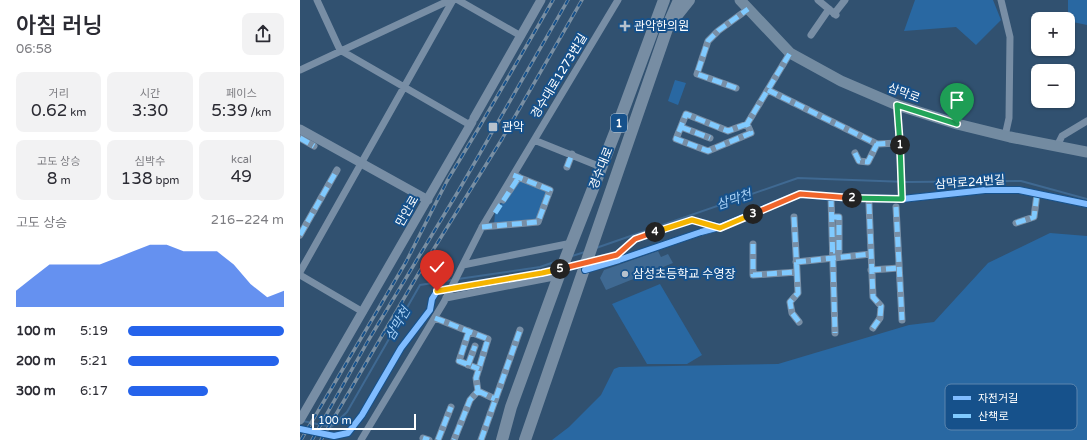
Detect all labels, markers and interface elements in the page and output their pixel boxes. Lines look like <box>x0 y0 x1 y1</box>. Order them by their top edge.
map controls <box>1031 12 1075 108</box>
button: + <box>1031 12 1075 56</box>
text: 아침 러닝 <box>16 13 103 39</box>
button: share <box>242 13 284 55</box>
place label: 관악한의원 <box>634 19 689 33</box>
marker: 관악한의원 <box>619 20 631 32</box>
street label: 경수대로1273번길 <box>528 31 590 121</box>
text: 06:58 <box>16 41 52 57</box>
button: − <box>1031 64 1075 108</box>
street label: 삼막로 <box>886 81 922 105</box>
pin <box>940 83 974 124</box>
text: 거리 <box>49 87 69 100</box>
text: 시간 <box>140 87 160 100</box>
text: 페이스 <box>226 87 257 100</box>
icon: arrive <box>946 89 968 111</box>
text: 0.62 <box>31 100 67 121</box>
text: 3:30 <box>132 100 168 121</box>
text: 5:39 <box>211 100 248 121</box>
text: km <box>67 106 86 119</box>
text: /km <box>248 106 271 119</box>
road number: 1 <box>611 114 627 132</box>
place label: 관악 <box>502 120 524 134</box>
marker: 관악 <box>487 121 499 133</box>
pin: 1 <box>890 135 910 155</box>
text: 1 <box>897 138 903 151</box>
street label: 경수대로 <box>586 145 616 191</box>
text: kcal <box>231 153 252 166</box>
text: 고도 상승 <box>37 155 80 168</box>
text: 심박수 <box>135 155 165 168</box>
text: 49 <box>231 166 252 187</box>
text: 8 <box>47 168 58 189</box>
text: 138 <box>121 168 153 189</box>
street label: 삼막로24번길 <box>934 173 1006 191</box>
text: m <box>58 174 70 187</box>
text: bpm <box>153 174 179 187</box>
water label: 삼막천 <box>714 186 755 213</box>
pin: 2 <box>842 188 862 208</box>
text: 2 <box>849 191 855 204</box>
street label: 만안로 <box>393 193 421 229</box>
pin: 3 <box>743 204 763 224</box>
text: 3 <box>750 207 756 220</box>
text: 216–224 m <box>211 212 284 228</box>
text: 고도 상승 <box>16 215 67 231</box>
pin: 4 <box>645 222 665 242</box>
text: 4 <box>652 225 658 238</box>
pin <box>420 250 454 291</box>
icon: check <box>426 256 448 278</box>
pin: 5 <box>550 259 570 279</box>
text: 5 <box>557 262 563 275</box>
place label: 삼성초등학교 수영장 <box>633 267 735 281</box>
marker: 삼성초등학교 수영장 <box>620 269 630 279</box>
water label: 삼막천 <box>382 304 414 344</box>
text: 100 m <box>16 323 56 339</box>
text: 5:19 <box>80 323 108 339</box>
text: 200 m <box>16 353 56 369</box>
text: 5:21 <box>80 353 108 369</box>
text: 300 m <box>16 383 56 399</box>
text: 6:17 <box>80 383 108 399</box>
legend <box>945 384 1077 430</box>
text: 자전거길 <box>978 392 1018 405</box>
text: 산책로 <box>978 410 1008 423</box>
scale bar <box>312 412 416 431</box>
text: 100 m <box>318 414 352 427</box>

